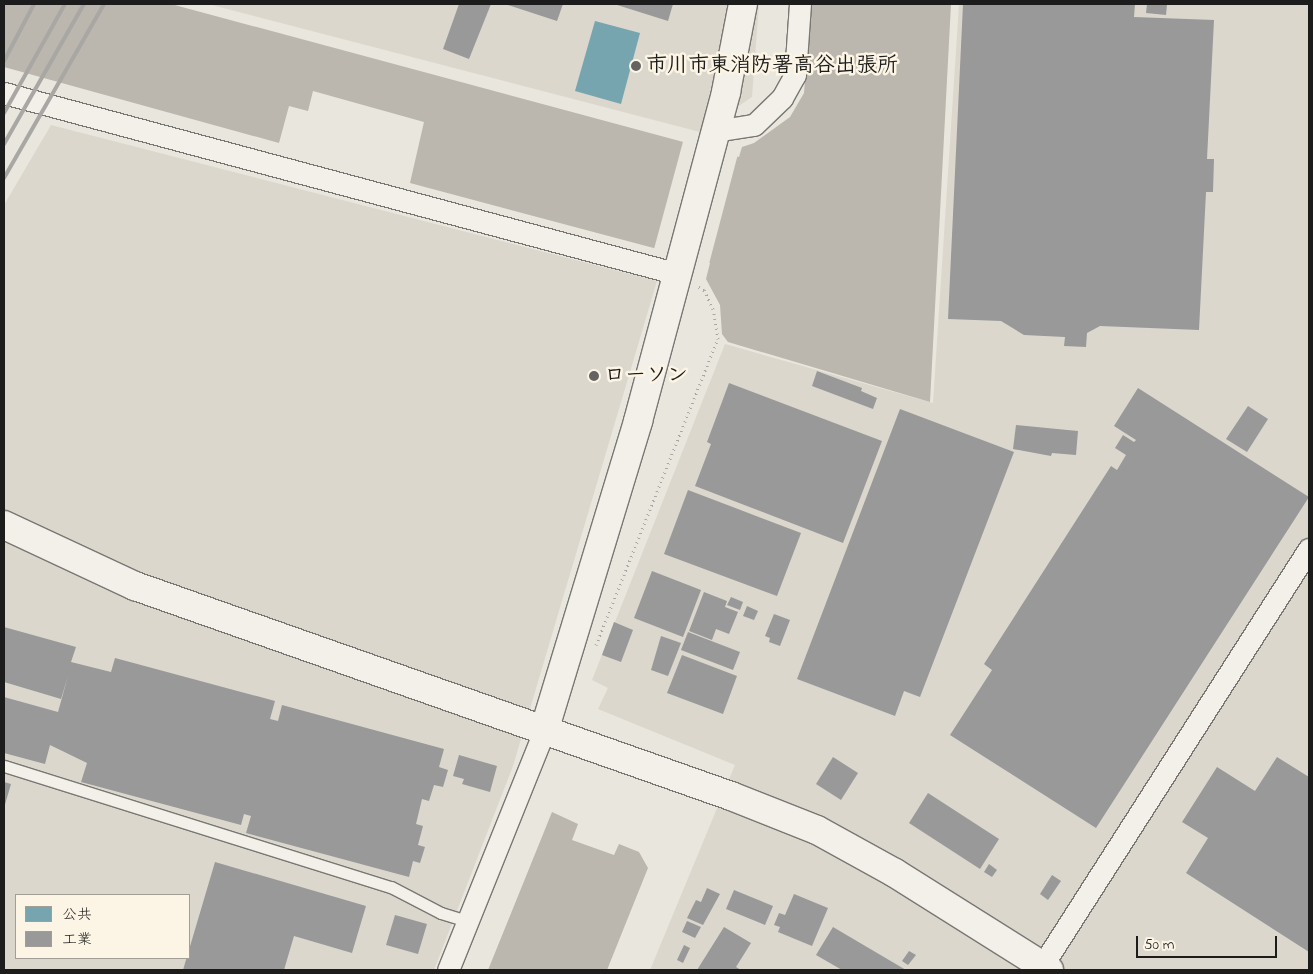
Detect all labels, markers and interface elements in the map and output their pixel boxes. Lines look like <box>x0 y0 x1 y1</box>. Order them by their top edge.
place label: 市川市東消防署高谷出張所 <box>646 53 898 79</box>
marker: 市川市東消防署高谷出張所 <box>630 60 642 72</box>
place label: ローソン <box>604 363 688 389</box>
marker: ローソン <box>588 370 600 382</box>
legend <box>15 894 190 959</box>
text: 公共 <box>62 904 92 926</box>
scale bar <box>1138 926 1279 958</box>
text: 工業 <box>62 929 92 951</box>
text: 50 m <box>1144 934 1174 956</box>

